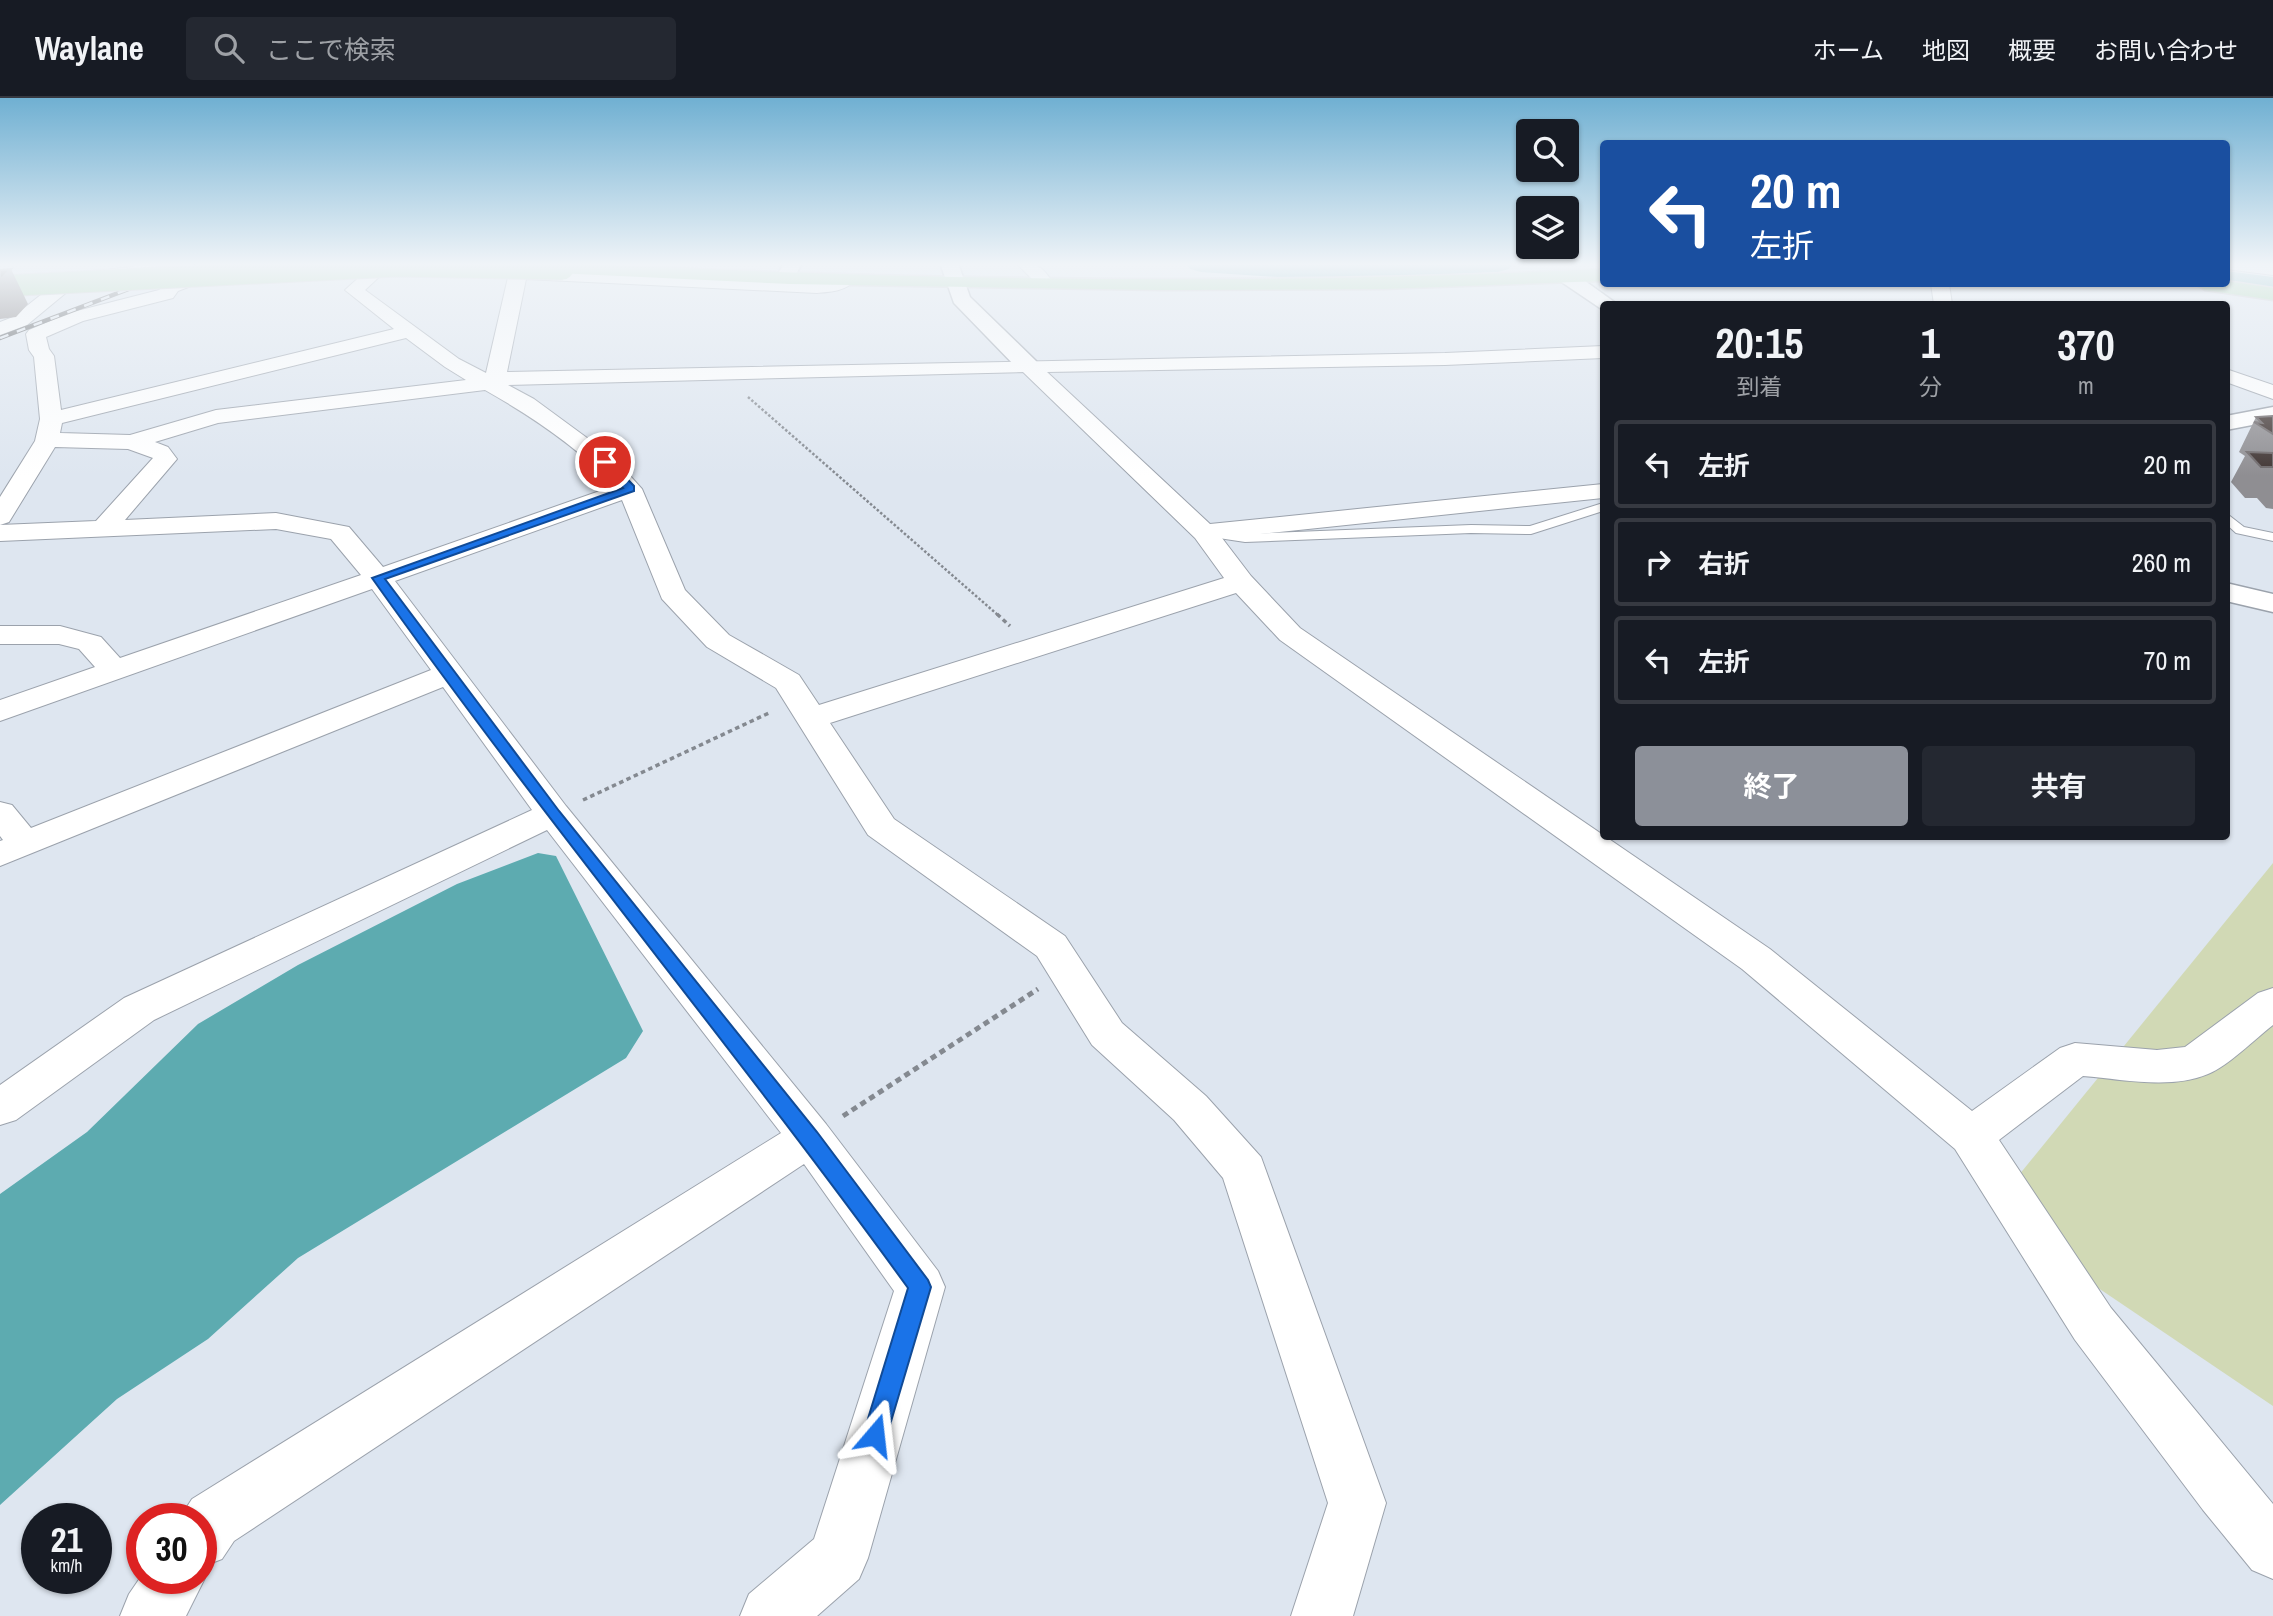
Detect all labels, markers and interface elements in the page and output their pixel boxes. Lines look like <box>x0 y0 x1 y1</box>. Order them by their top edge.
search box <box>186 17 676 80</box>
text: Waylane <box>35 26 144 70</box>
icon: search <box>210 29 248 67</box>
text: ここで検索 <box>266 32 396 67</box>
text: ホーム <box>1813 34 1884 66</box>
text: 地図 <box>1922 34 1970 66</box>
text: 概要 <box>2008 34 2056 66</box>
text: お問い合わせ <box>2094 34 2238 66</box>
map controls <box>1516 119 1579 259</box>
button: search <box>1516 119 1579 182</box>
text: 20 m <box>1750 157 1842 223</box>
icon: left <box>1635 168 1726 259</box>
button: layers <box>1516 196 1579 259</box>
text: 左折 <box>1750 224 1814 267</box>
text: 20:15 <box>1715 315 1803 371</box>
text: 1 <box>1921 315 1940 371</box>
text: 370 <box>2057 317 2115 373</box>
text: m <box>2078 370 2094 401</box>
text: 到着 <box>1736 371 1782 402</box>
text: 分 <box>1919 371 1942 402</box>
pin <box>575 432 635 492</box>
icon: arrive <box>586 443 624 481</box>
icon: left <box>1639 445 1677 483</box>
text: 20 m <box>2144 447 2191 482</box>
text: 左折 <box>1698 448 1750 483</box>
icon: right <box>1639 543 1677 581</box>
text: 260 m <box>2132 545 2191 580</box>
text: 右折 <box>1698 546 1750 581</box>
icon: left <box>1639 641 1677 679</box>
text: 70 m <box>2144 643 2191 678</box>
text: 左折 <box>1698 644 1750 679</box>
button: 終了 <box>1635 746 1908 826</box>
button: 共有 <box>1922 746 2195 826</box>
position arrow <box>838 1398 912 1472</box>
speed limit sign: 30 <box>126 1503 217 1594</box>
text: 21 <box>51 1516 82 1563</box>
text: km/h <box>51 1553 83 1578</box>

